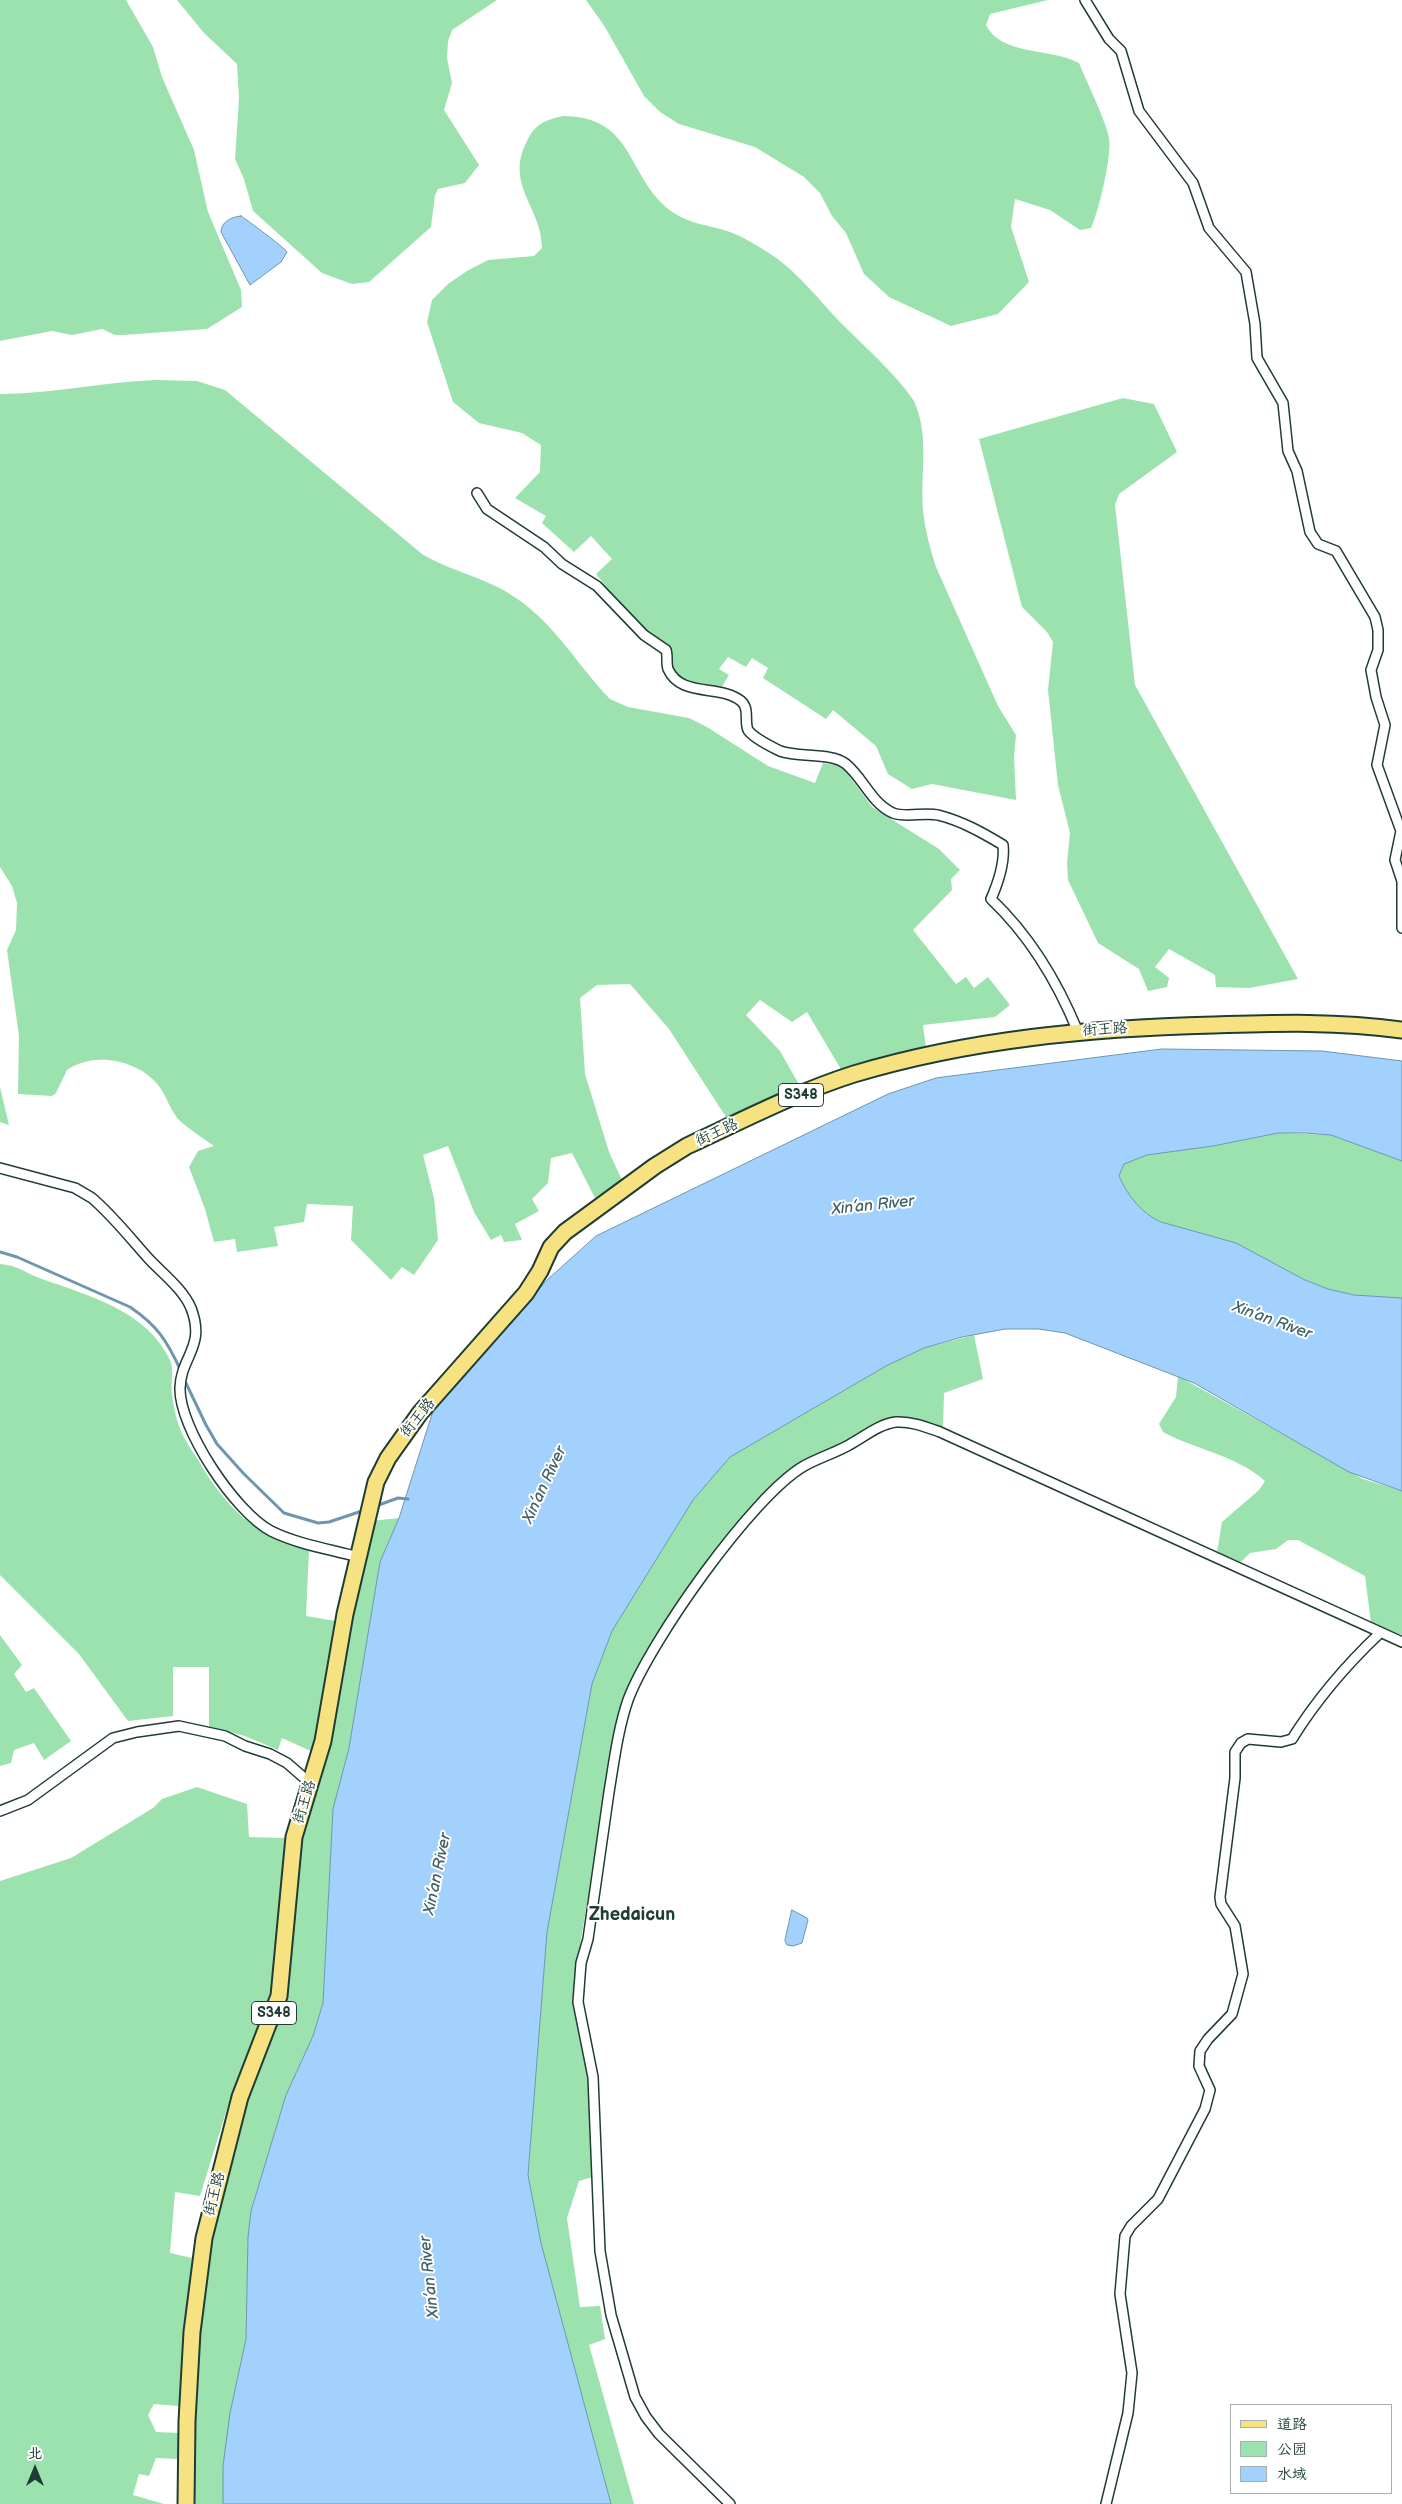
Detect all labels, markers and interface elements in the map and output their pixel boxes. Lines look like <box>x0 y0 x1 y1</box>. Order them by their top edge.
street label: 街王路 <box>1082 1019 1128 1041</box>
road number: S348 <box>778 1084 824 1106</box>
street label: 街王路 <box>693 1115 741 1151</box>
water label: Xin’an River <box>831 1192 915 1220</box>
water label: Xin’an River <box>1230 1298 1314 1344</box>
street label: 街王路 <box>397 1395 439 1441</box>
water label: Xin’an River <box>519 1443 571 1527</box>
street label: 街王路 <box>290 1778 320 1826</box>
water label: Xin’an River <box>420 1832 456 1916</box>
district label: Zhedaicun <box>589 1904 675 1926</box>
road number: S348 <box>252 2002 296 2025</box>
street label: 街王路 <box>201 2170 229 2218</box>
water label: Xin’an River <box>416 2235 444 2319</box>
legend <box>1230 2404 1392 2494</box>
text: 道路 <box>1277 2415 1307 2434</box>
text: 公园 <box>1277 2440 1307 2459</box>
north arrow <box>10 2444 60 2494</box>
text: 北 <box>28 2445 42 2462</box>
text: 水域 <box>1277 2465 1307 2484</box>

